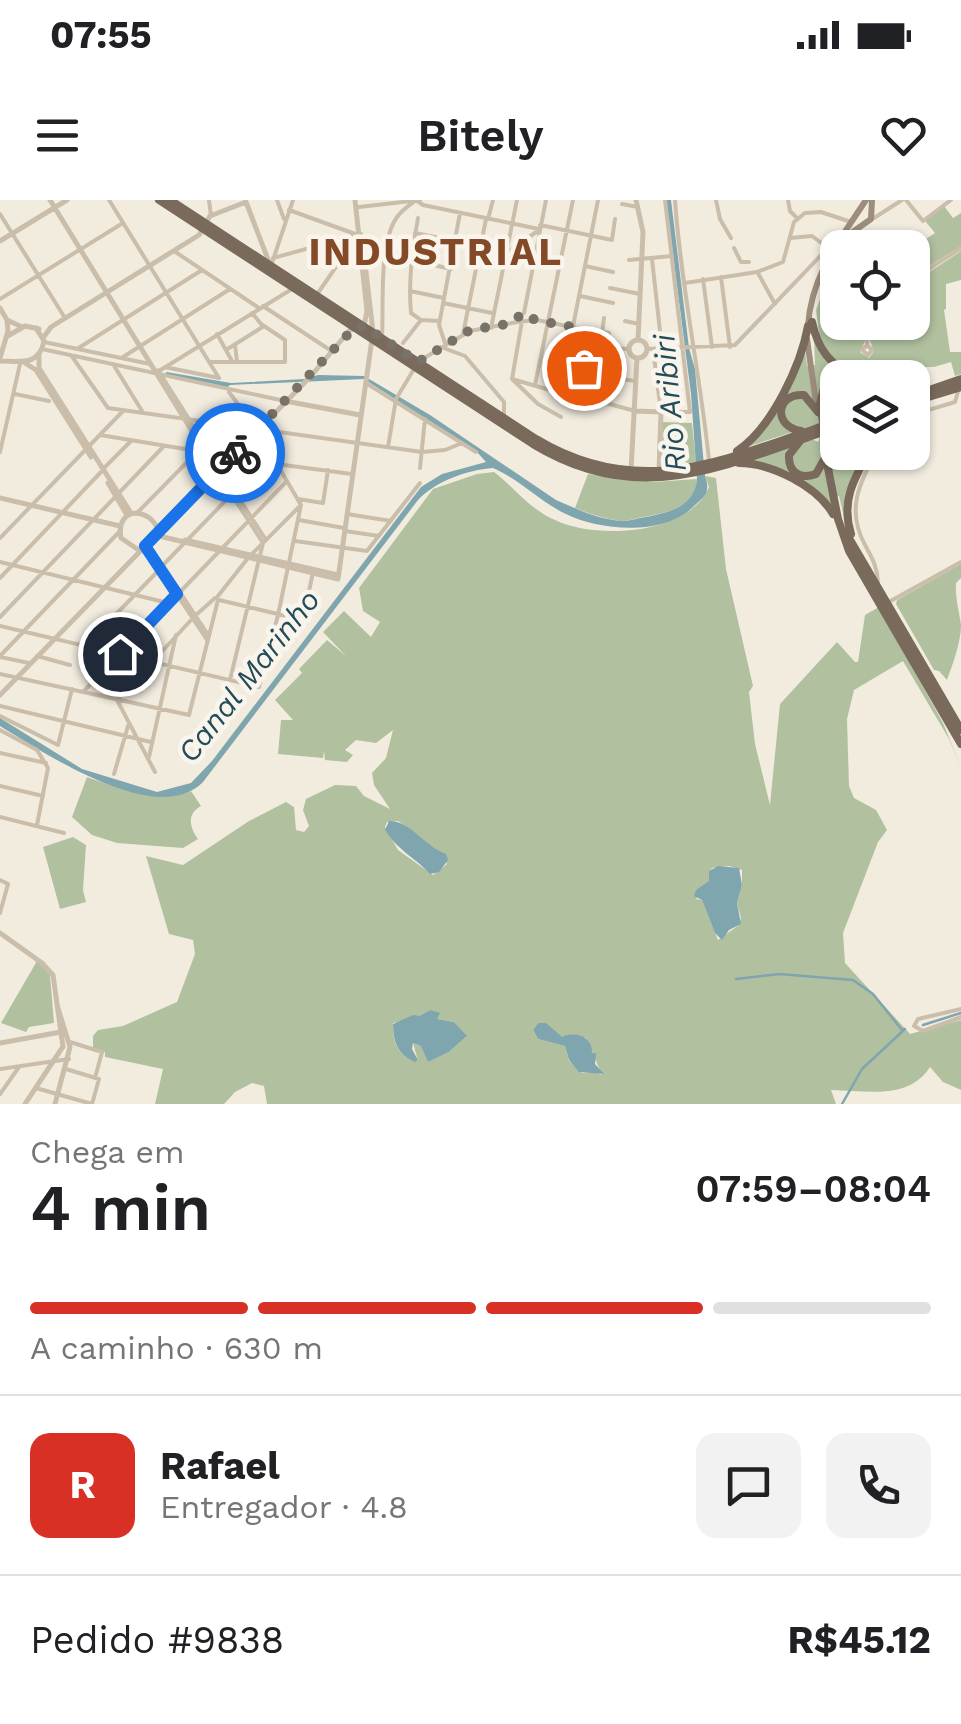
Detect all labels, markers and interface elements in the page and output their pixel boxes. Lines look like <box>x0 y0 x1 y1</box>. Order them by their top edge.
text: 07:55 <box>50 13 152 57</box>
icon: menu <box>30 108 85 163</box>
icon: heart <box>876 108 931 163</box>
text: Bitely <box>417 109 544 162</box>
district label: INDUSTRIAL <box>308 230 564 274</box>
map controls <box>820 230 930 470</box>
button: locate <box>820 230 930 340</box>
pin <box>542 326 627 411</box>
water label: Rio Aribiri <box>646 332 693 473</box>
icon: bag <box>557 341 612 396</box>
button: layers <box>820 360 930 470</box>
courier <box>185 403 285 503</box>
icon: bike <box>208 426 263 481</box>
water label: Canal Marinho <box>170 582 327 769</box>
pin <box>78 612 163 697</box>
icon: home <box>93 627 148 682</box>
text: Chega em <box>30 1133 185 1171</box>
text: 07:59–08:04 <box>695 1167 931 1211</box>
text: 4 min <box>30 1170 211 1246</box>
text: A caminho · 630 m <box>30 1329 323 1367</box>
button: chat <box>696 1433 801 1538</box>
button: phone <box>826 1433 931 1538</box>
text: Rafael <box>160 1444 280 1488</box>
text: R <box>69 1463 96 1507</box>
text: Entregador · 4.8 <box>160 1488 408 1526</box>
text: Pedido #9838 <box>30 1618 284 1662</box>
text: R$45.12 <box>788 1618 931 1662</box>

